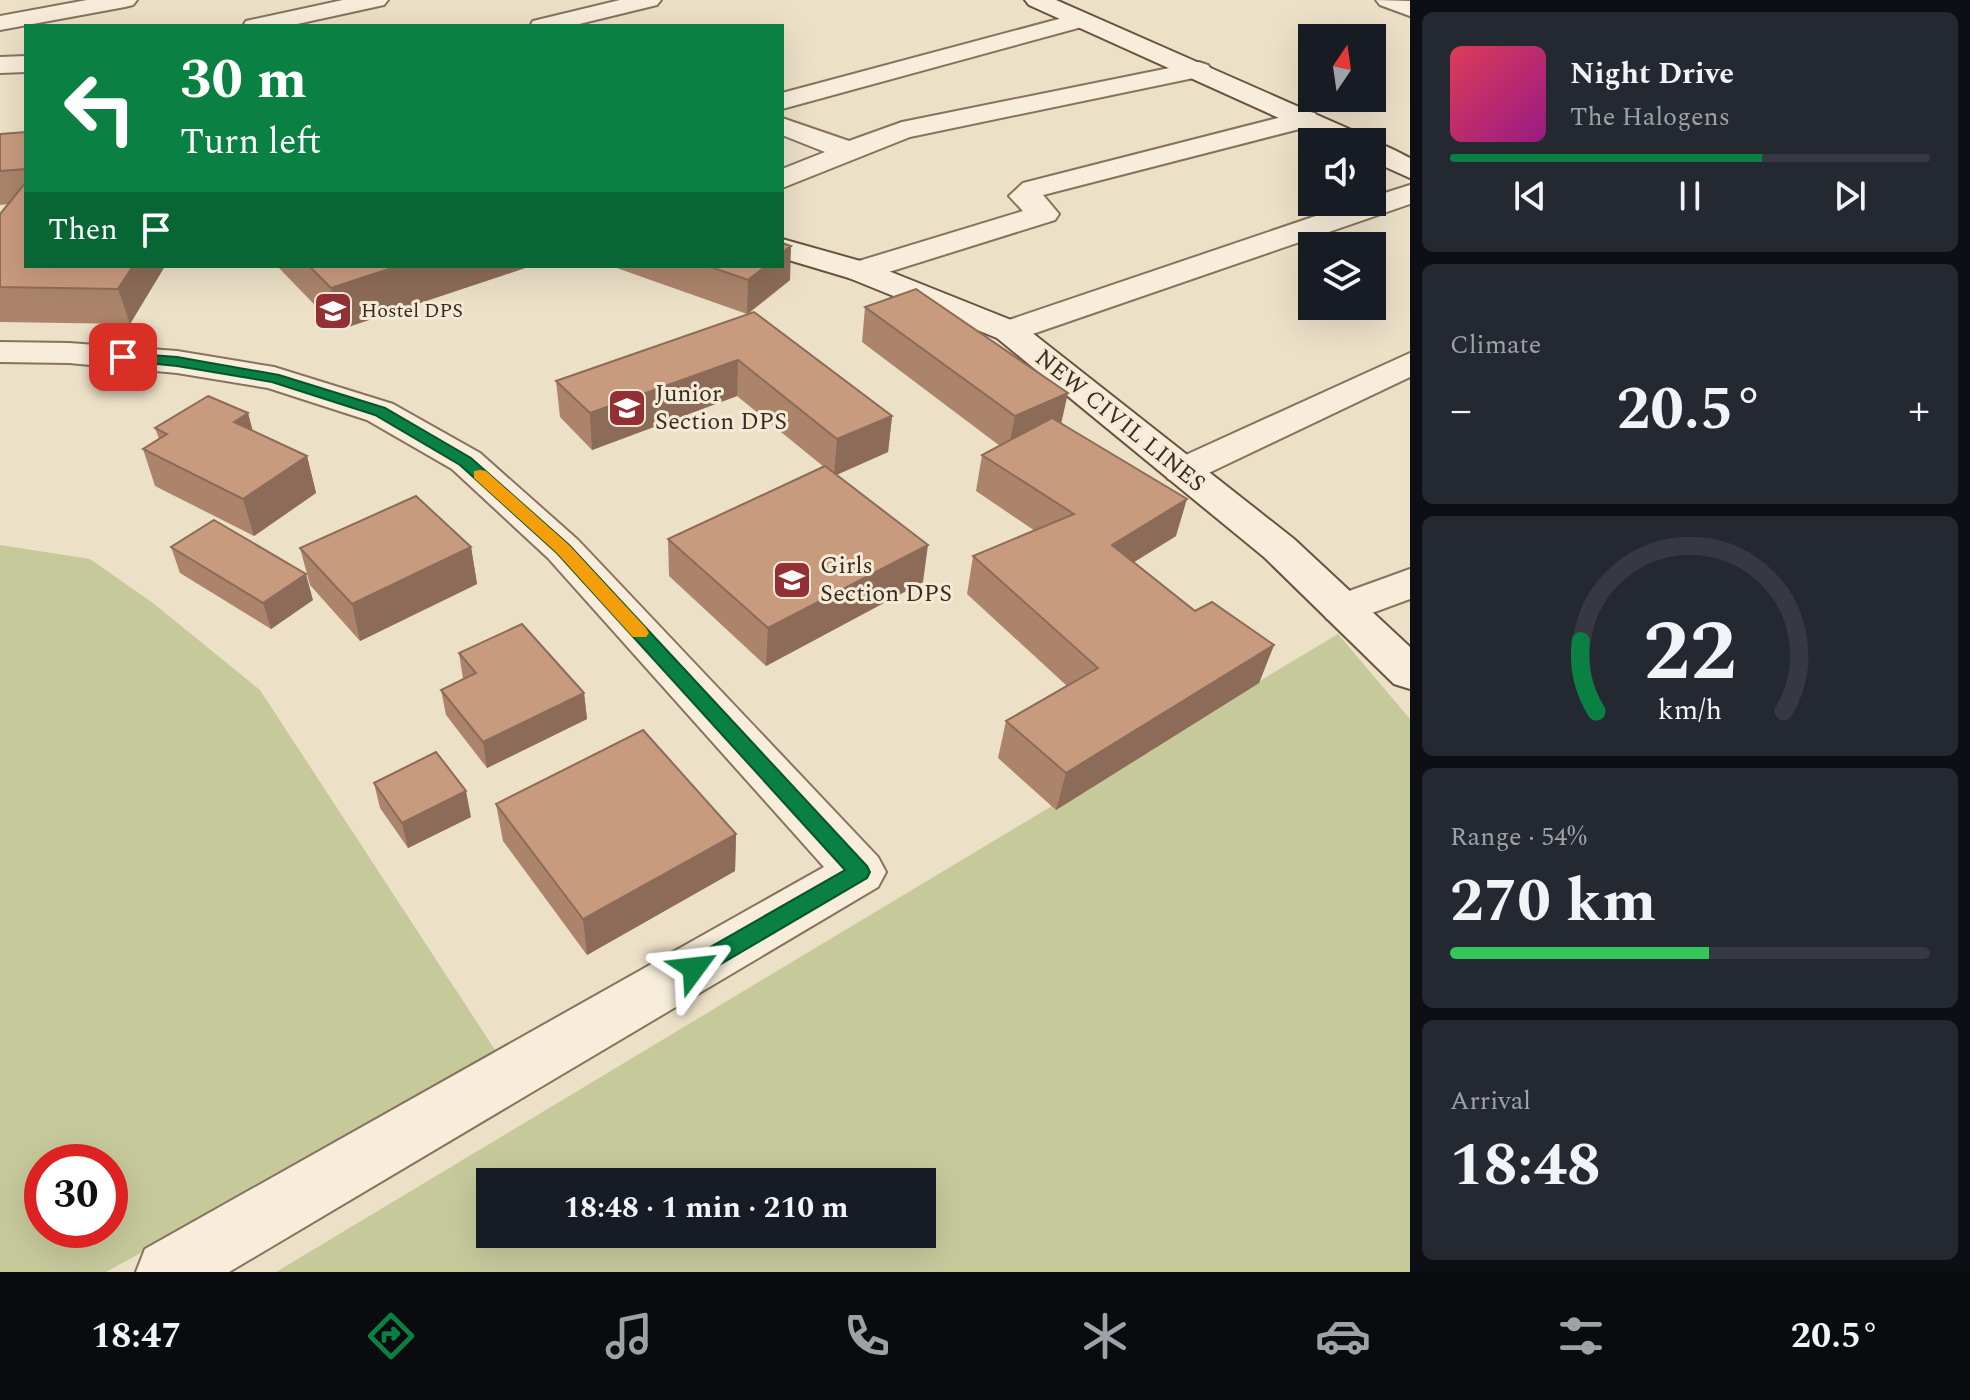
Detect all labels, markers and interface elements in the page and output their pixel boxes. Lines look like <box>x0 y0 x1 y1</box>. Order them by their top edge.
north arrow <box>1298 24 1386 112</box>
map controls <box>1298 24 1386 320</box>
text: 30 m <box>180 38 307 123</box>
text: Night Drive <box>1570 51 1734 97</box>
icon: left <box>48 56 152 160</box>
text: The Halogens <box>1570 97 1730 137</box>
text: Turn left <box>180 115 321 170</box>
button: sound <box>1298 128 1386 216</box>
icon: previous <box>1508 174 1552 218</box>
icon: pause <box>1668 174 1712 218</box>
icon: next <box>1828 174 1872 218</box>
text: Then <box>48 207 118 253</box>
icon: arrive <box>134 208 178 252</box>
button: layers <box>1298 232 1386 320</box>
school or university icon: Hostel DPS <box>312 290 354 332</box>
place label: Hostel DPS <box>361 296 463 326</box>
pin <box>89 323 157 391</box>
text: Climate <box>1450 325 1541 365</box>
icon: arrive <box>101 335 145 379</box>
street label: NEW CIVIL LINES <box>1027 341 1213 501</box>
text: 20.5° <box>1616 364 1764 456</box>
place label: Junior Section DPS <box>655 376 787 440</box>
text: − <box>1450 377 1472 444</box>
text: + <box>1908 377 1930 444</box>
school or university icon: Junior Section DPS <box>606 387 648 429</box>
place label: Girls Section DPS <box>820 548 952 612</box>
school or university icon: Girls Section DPS <box>771 559 813 601</box>
text: 22 <box>1643 590 1737 717</box>
text: km/h <box>1658 689 1722 732</box>
text: Range · 54% <box>1450 817 1587 857</box>
text: 270 km <box>1450 856 1656 948</box>
position arrow <box>652 926 736 1010</box>
text: Arrival <box>1450 1081 1531 1121</box>
text: 18:48 <box>1450 1120 1601 1212</box>
speed limit sign: 30 <box>24 1144 128 1248</box>
text: 18:48 · 1 min · 210 m <box>563 1185 849 1231</box>
icon: directions <box>363 1308 419 1364</box>
icon: music <box>601 1308 657 1364</box>
icon: phone <box>839 1308 895 1364</box>
icon: climate <box>1077 1308 1133 1364</box>
icon: car <box>1315 1308 1371 1364</box>
icon: filters <box>1553 1308 1609 1364</box>
text: 18:47 <box>91 1309 181 1364</box>
text: 20.5° <box>1791 1309 1879 1364</box>

